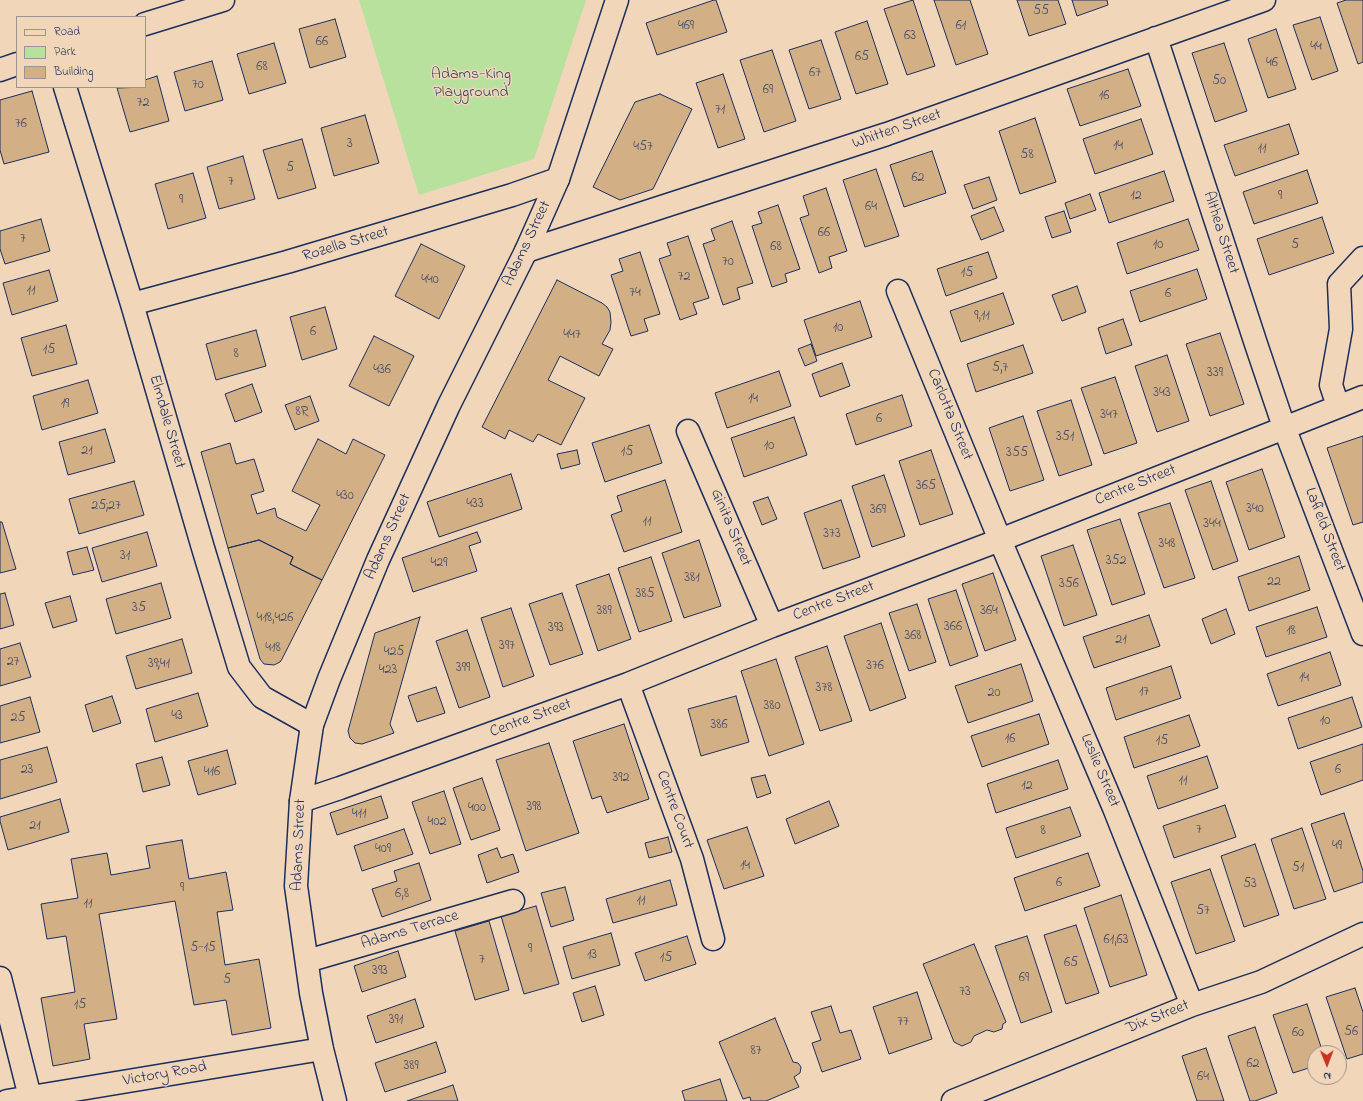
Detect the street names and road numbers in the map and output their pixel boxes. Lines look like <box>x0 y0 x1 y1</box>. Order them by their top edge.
street label: Whitten Street <box>850 106 944 154</box>
street label: Althea Street <box>1198 189 1242 277</box>
street label: Adams Street <box>500 198 556 290</box>
street label: Rozella Street <box>300 223 392 267</box>
street label: Carlotta Street <box>922 366 976 464</box>
street label: Elmdale Street <box>143 373 189 471</box>
street label: Centre Street <box>1093 461 1179 511</box>
street label: Lafield Street <box>1299 485 1349 575</box>
street label: Ginita Street <box>705 487 755 569</box>
street label: Adams Street <box>361 491 417 583</box>
street label: Centre Street <box>791 578 877 626</box>
street label: Centre Street <box>487 695 575 743</box>
street label: Leslie Street <box>1075 731 1123 811</box>
street label: Centre Court <box>651 768 697 852</box>
street label: Adams Street <box>289 799 311 891</box>
street label: Adams Terrace <box>359 907 461 955</box>
street label: Dix Street <box>1124 997 1192 1039</box>
street label: Victory Road <box>122 1058 208 1092</box>

